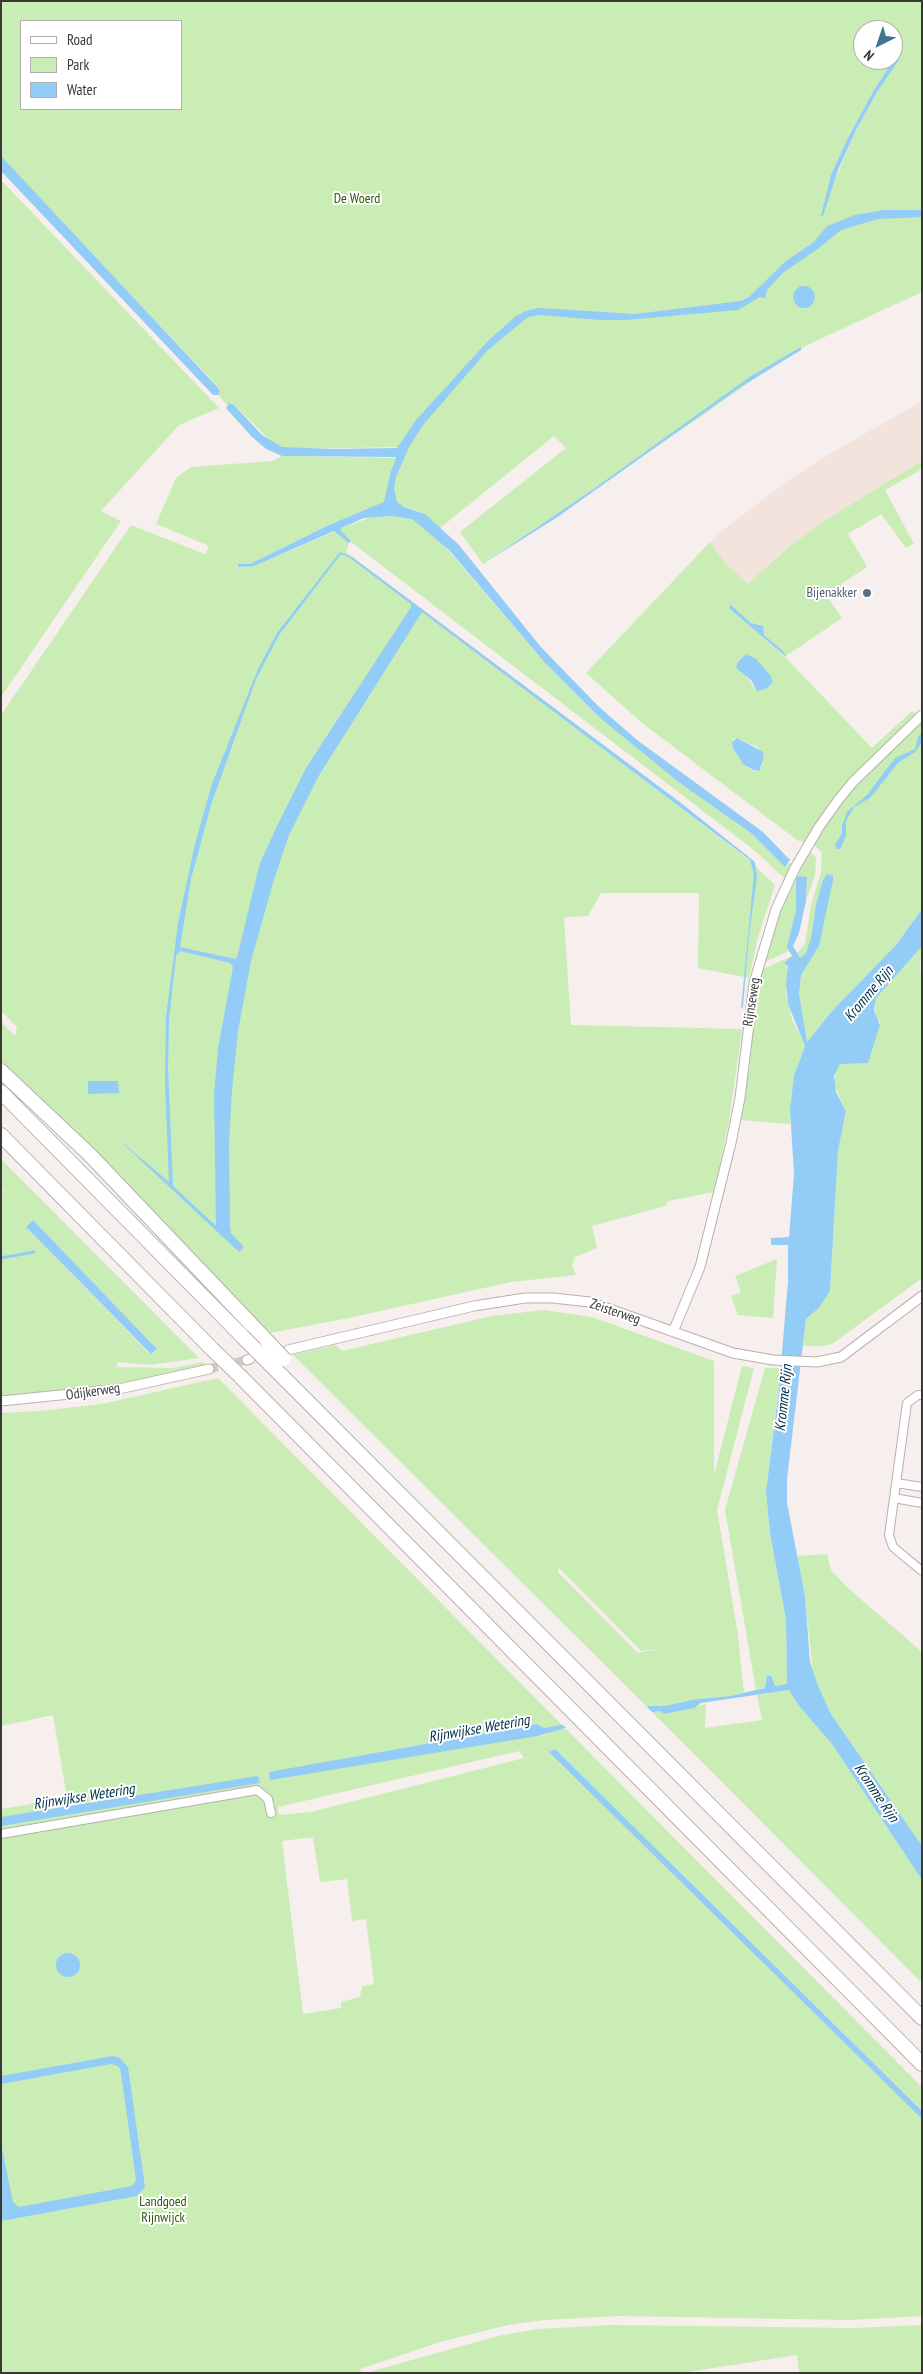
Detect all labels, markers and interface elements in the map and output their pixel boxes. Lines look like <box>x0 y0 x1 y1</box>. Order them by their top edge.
legend <box>20 20 182 110</box>
north arrow <box>853 20 903 70</box>
text: Road <box>67 30 93 49</box>
text: N <box>860 46 878 65</box>
text: Park <box>67 55 89 74</box>
text: Water <box>67 80 97 99</box>
park label: De Woerd <box>334 191 380 207</box>
place label: Bijenakker <box>806 585 857 601</box>
marker: Bijenakker <box>861 587 873 599</box>
water label: Kromme Rijn <box>841 963 897 1025</box>
street label: Rijnseweg <box>740 976 764 1028</box>
street label: Zeisterweg <box>588 1296 642 1328</box>
water label: Kromme Rijn <box>772 1364 796 1432</box>
street label: Odijkerweg <box>65 1380 121 1404</box>
water label: Rijnwijkse Wetering <box>427 1711 531 1747</box>
water label: Kromme Rijn <box>850 1760 902 1826</box>
water label: Rijnwijkse Wetering <box>32 1780 136 1814</box>
park label: Landgoed Rijnwijck <box>139 2194 187 2226</box>

